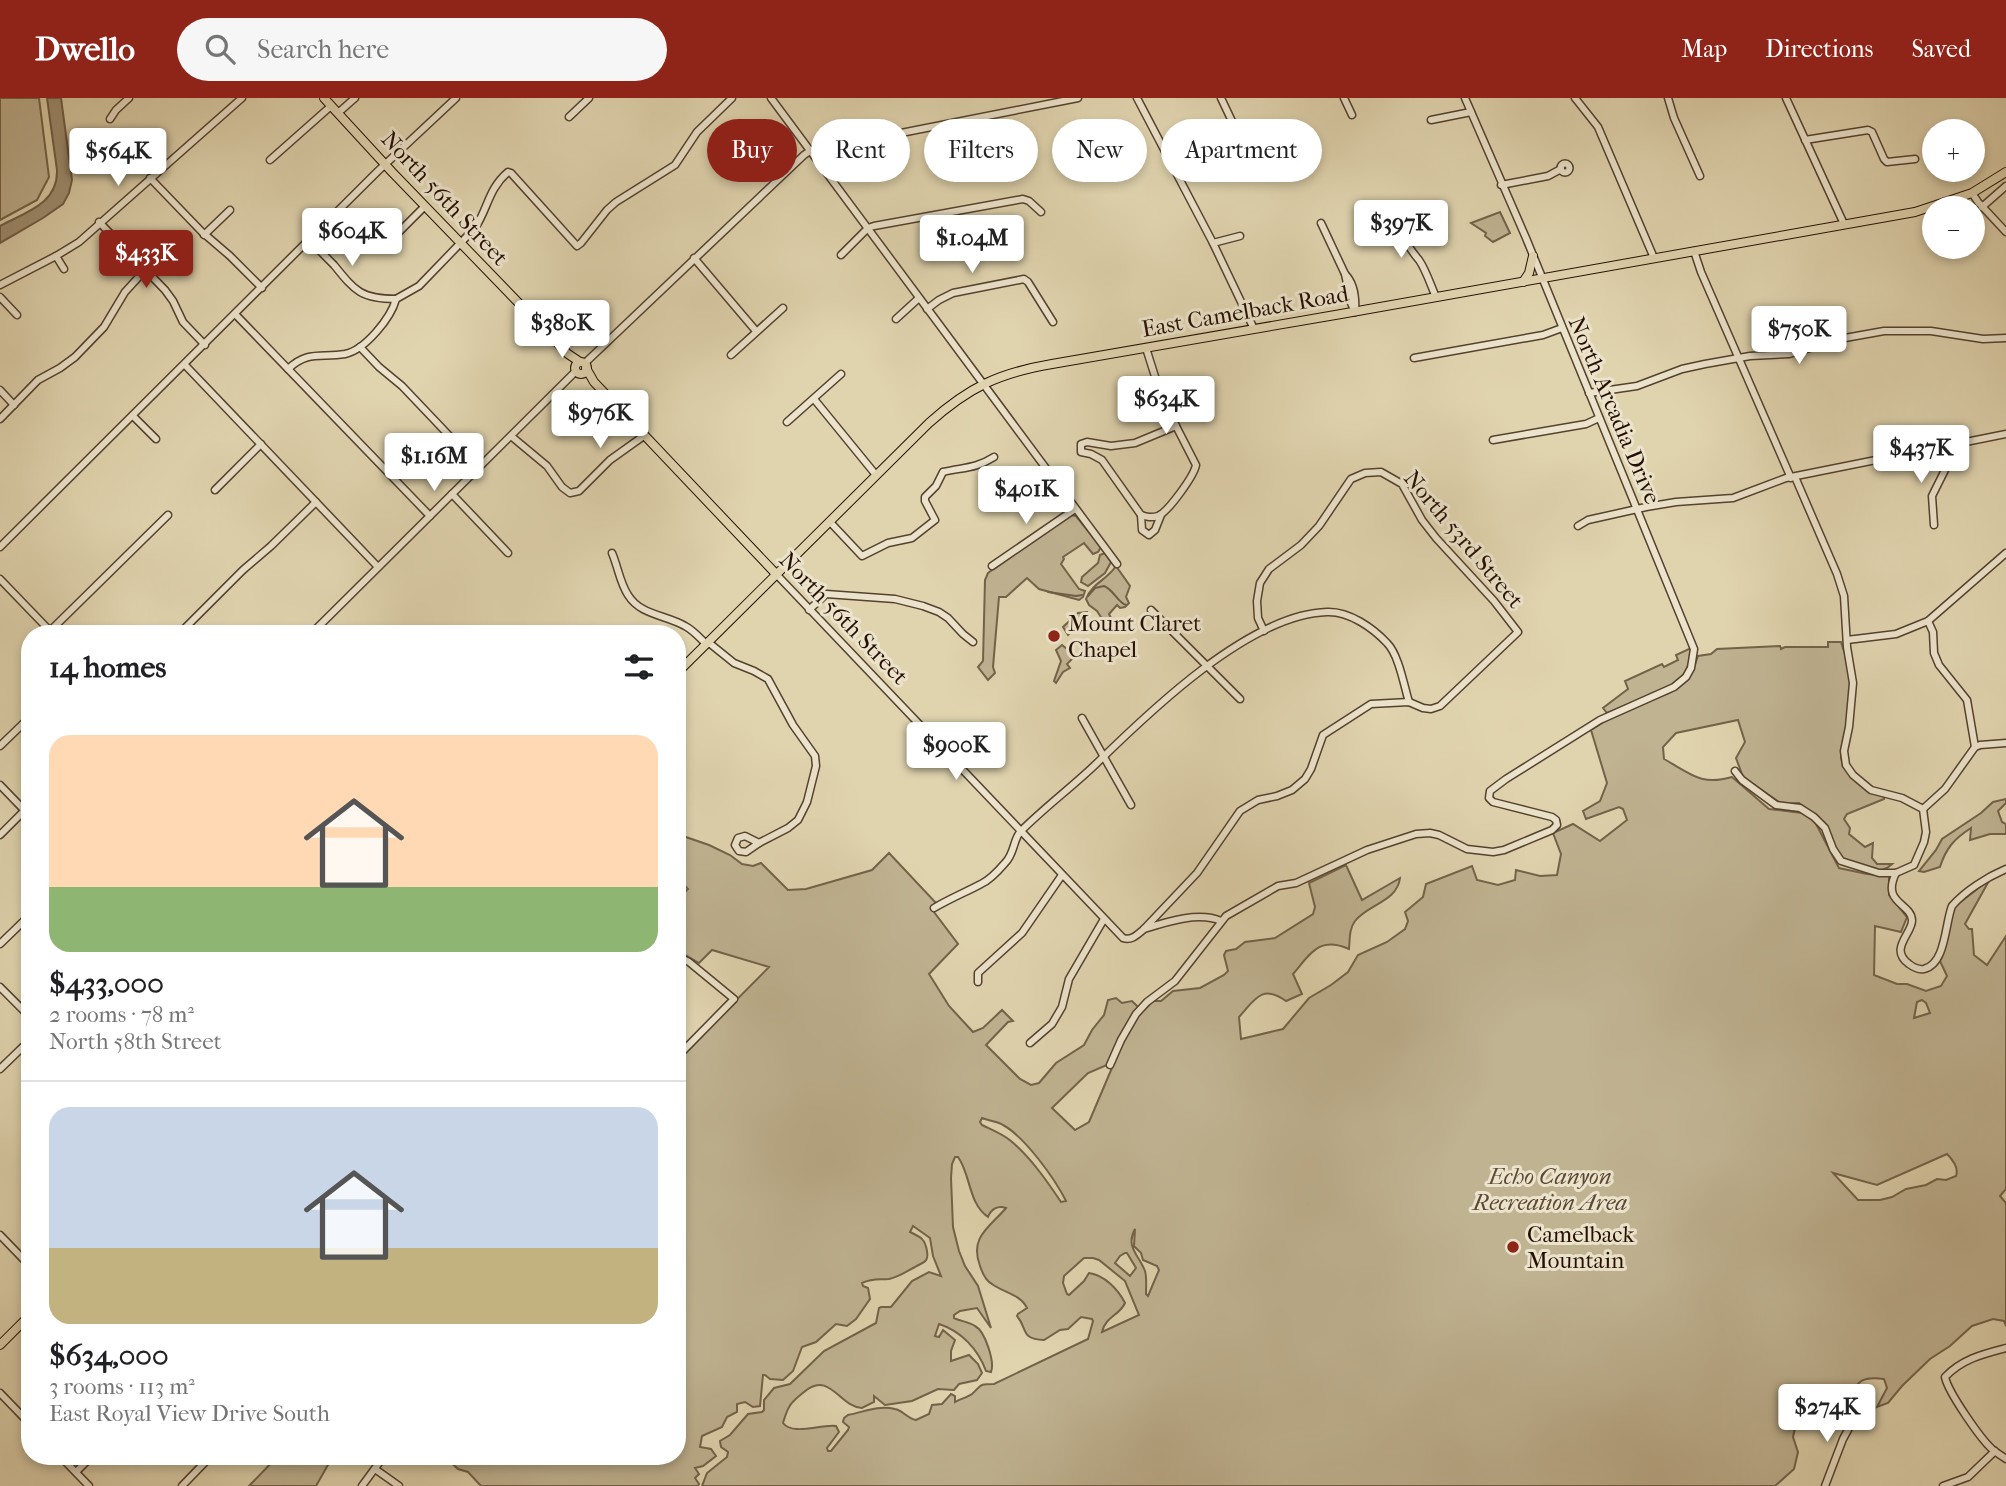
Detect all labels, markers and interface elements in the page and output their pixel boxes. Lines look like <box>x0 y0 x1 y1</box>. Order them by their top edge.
search box <box>177 18 667 81</box>
text: Dwello <box>35 30 135 69</box>
icon: search <box>201 30 239 68</box>
text: Search here <box>257 34 389 65</box>
text: Map <box>1681 35 1727 63</box>
text: Directions <box>1765 35 1873 63</box>
text: Saved <box>1911 35 1971 63</box>
chip: Buy <box>707 119 797 182</box>
chip: Rent <box>811 119 910 182</box>
chip: Filters <box>924 119 1038 182</box>
chip: New <box>1052 119 1147 182</box>
chip: Apartment <box>1161 119 1322 182</box>
map controls <box>1922 119 1985 259</box>
button: + <box>1922 119 1985 182</box>
street label: North 56th Street <box>376 126 514 271</box>
pin: $564K <box>69 129 167 188</box>
text: $564K <box>85 137 151 164</box>
button: − <box>1922 196 1985 259</box>
pin: $397K <box>1352 200 1450 260</box>
pin: $604K <box>303 208 401 268</box>
text: $397K <box>1370 209 1432 236</box>
pin: $1.04M <box>915 216 1029 275</box>
text: $604K <box>318 217 386 244</box>
text: $1.04M <box>936 224 1008 251</box>
pin: $433K <box>97 230 195 290</box>
text: $433K <box>115 239 177 266</box>
street label: East Camelback Road <box>1139 280 1351 343</box>
pin: $380K <box>513 300 611 360</box>
pin: $750K <box>1750 306 1848 366</box>
text: $380K <box>530 309 594 336</box>
street label: North Arcadia Drive <box>1563 312 1666 508</box>
text: $750K <box>1767 315 1831 342</box>
pin: $634K <box>1117 376 1215 436</box>
text: $634K <box>1134 385 1198 412</box>
pin: $976K <box>551 390 649 450</box>
text: $976K <box>568 399 633 426</box>
pin: $437K <box>1872 426 1970 485</box>
pin: $1.16M <box>377 434 491 493</box>
text: $437K <box>1889 434 1953 461</box>
text: $1.16M <box>401 442 467 469</box>
street label: North 53rd Street <box>1398 465 1529 614</box>
pin: $401K <box>977 466 1075 526</box>
text: $401K <box>994 475 1058 502</box>
street label: North 56th Street <box>774 547 914 690</box>
place label: Mount Claret Chapel <box>1068 610 1201 663</box>
marker: Mount Claret Chapel <box>1046 628 1062 644</box>
icon: filters <box>620 648 658 686</box>
text: 14 homes <box>49 650 166 685</box>
pin: $900K <box>907 722 1005 782</box>
text: $900K <box>923 731 989 758</box>
icon: home <box>291 780 417 906</box>
text: $433,000 <box>49 966 164 1001</box>
text: 2 rooms · 78 m² <box>49 1001 194 1028</box>
text: North 58th Street <box>49 1028 222 1055</box>
icon: home <box>291 1152 417 1278</box>
park label: Echo Canyon Recreation Area <box>1471 1163 1627 1216</box>
place label: Camelback Mountain <box>1527 1221 1635 1274</box>
marker: Camelback Mountain <box>1505 1239 1521 1255</box>
text: $634,000 <box>49 1338 168 1373</box>
text: 3 rooms · 113 m² <box>49 1373 195 1400</box>
pin: $274K <box>1778 1384 1876 1444</box>
text: $274K <box>1794 1393 1860 1420</box>
text: East Royal View Drive South <box>49 1400 330 1427</box>

